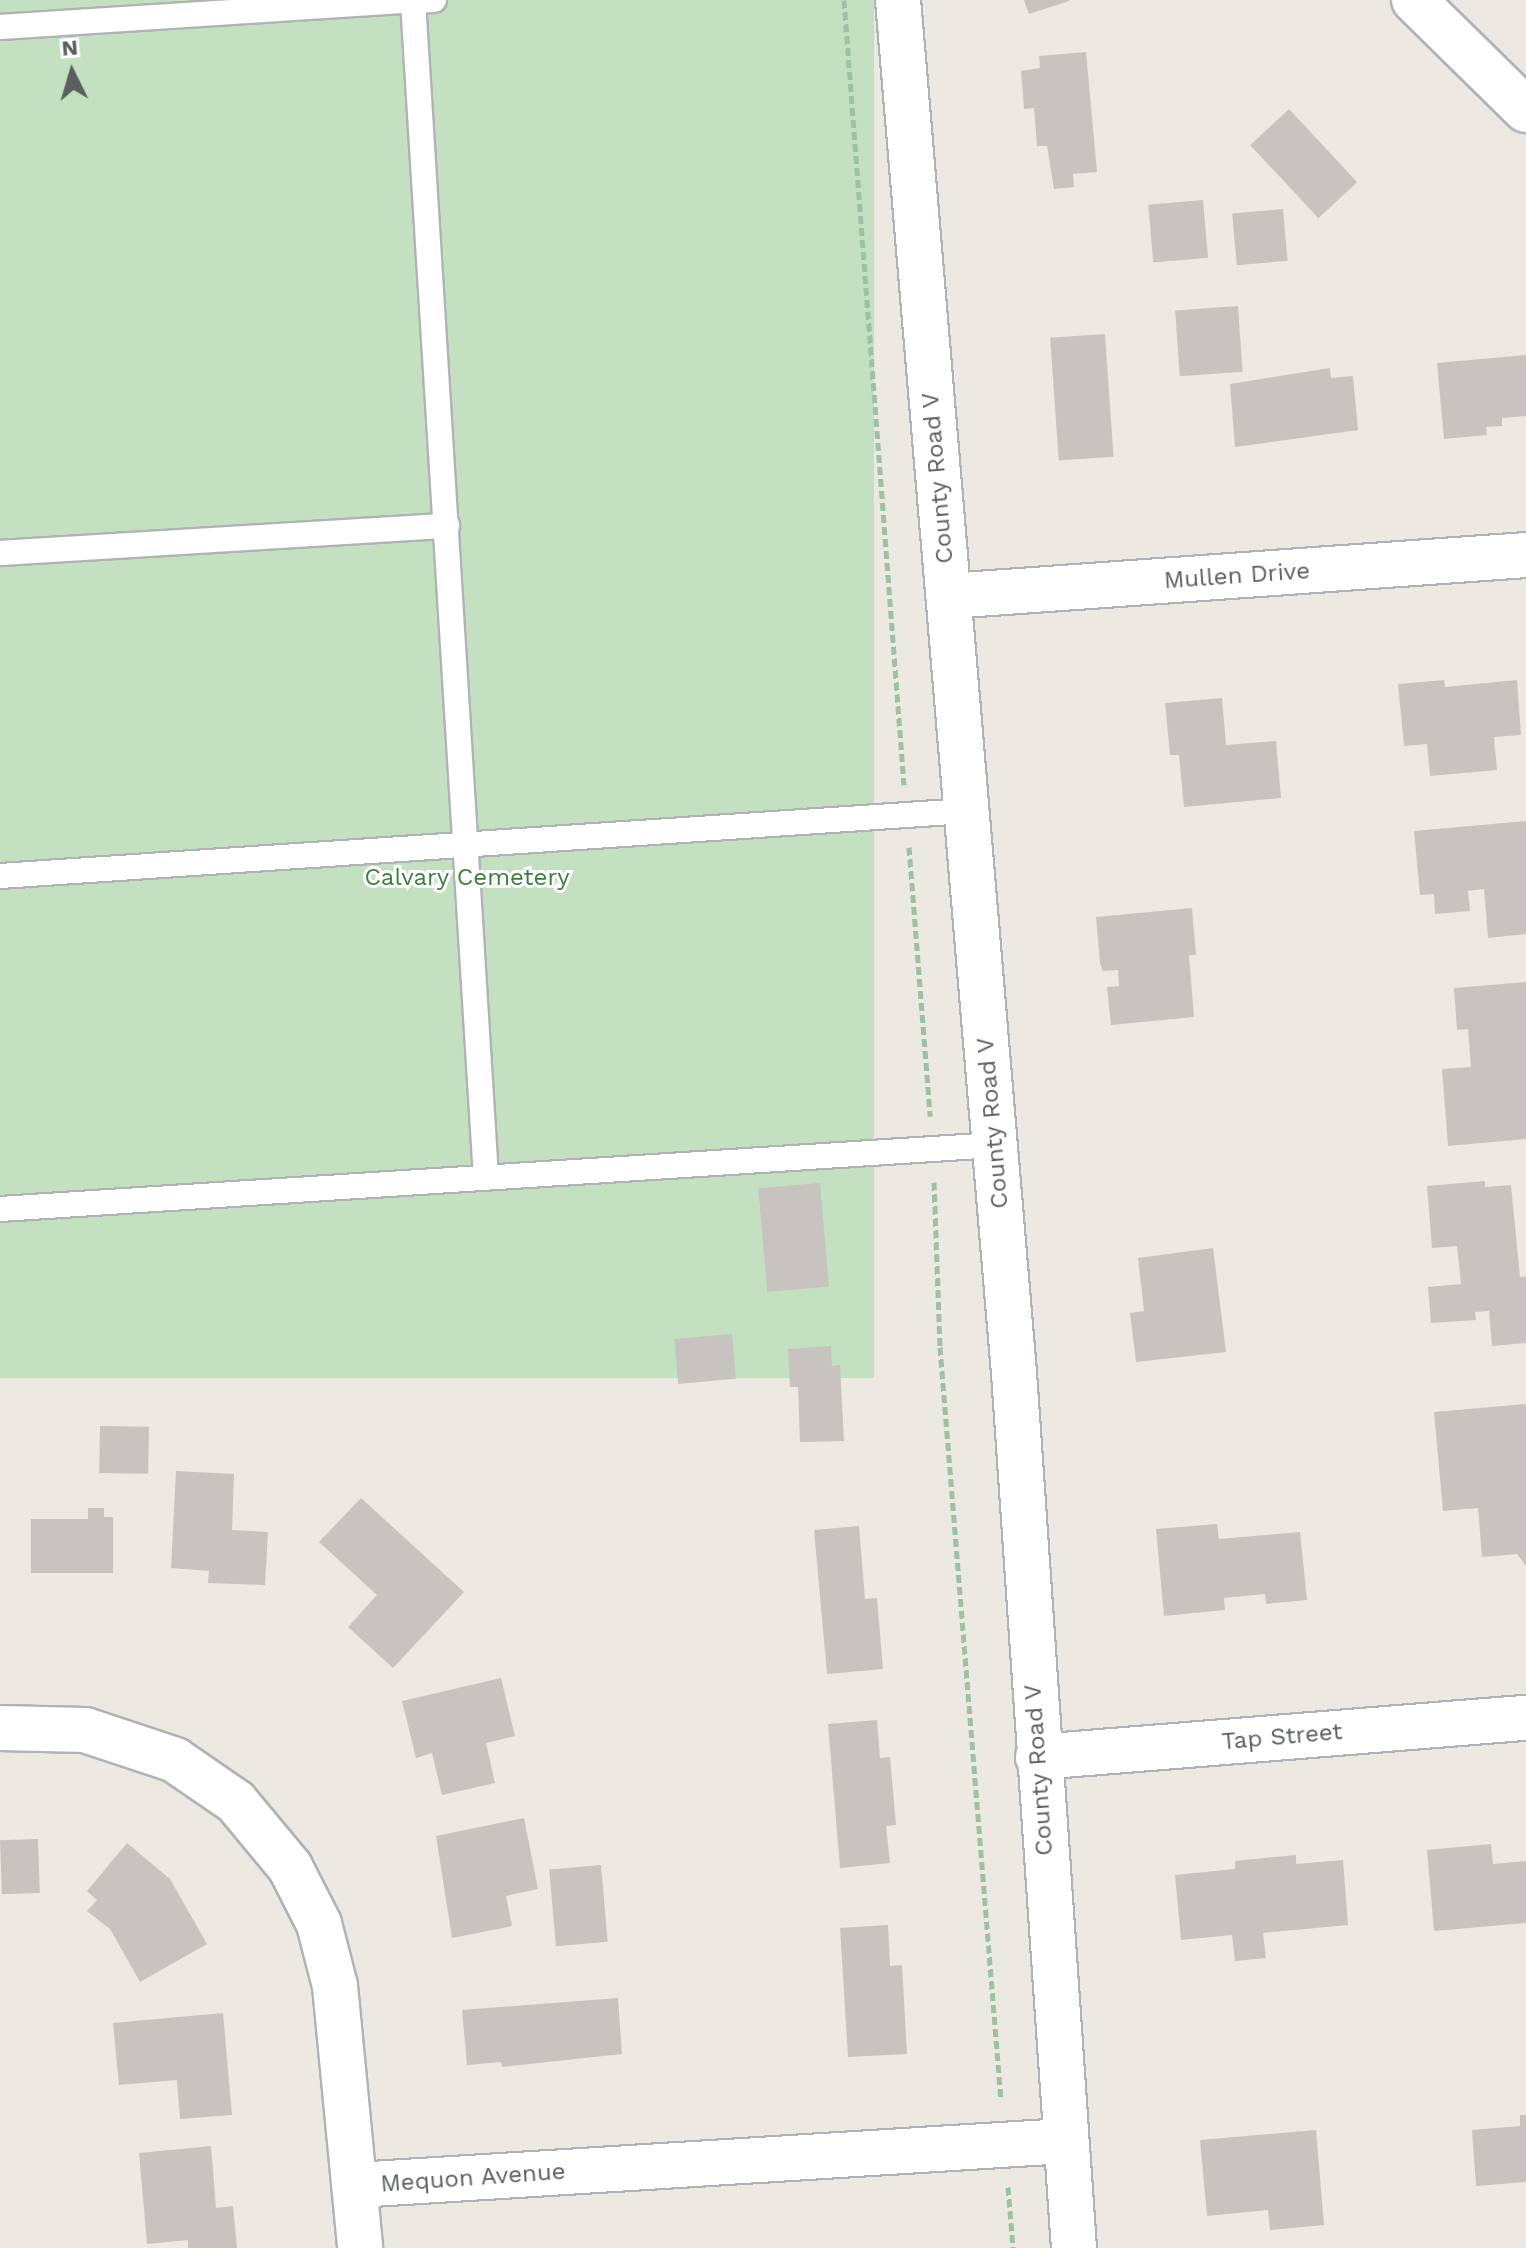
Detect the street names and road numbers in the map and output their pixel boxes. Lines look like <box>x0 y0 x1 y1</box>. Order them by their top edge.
street label: County Road V <box>916 390 960 566</box>
street label: Mullen Drive <box>1163 557 1311 595</box>
street label: County Road V <box>971 1035 1015 1211</box>
street label: County Road V <box>1019 1683 1059 1857</box>
street label: Tap Street <box>1220 1717 1344 1757</box>
street label: Mequon Avenue <box>379 2157 567 2199</box>

